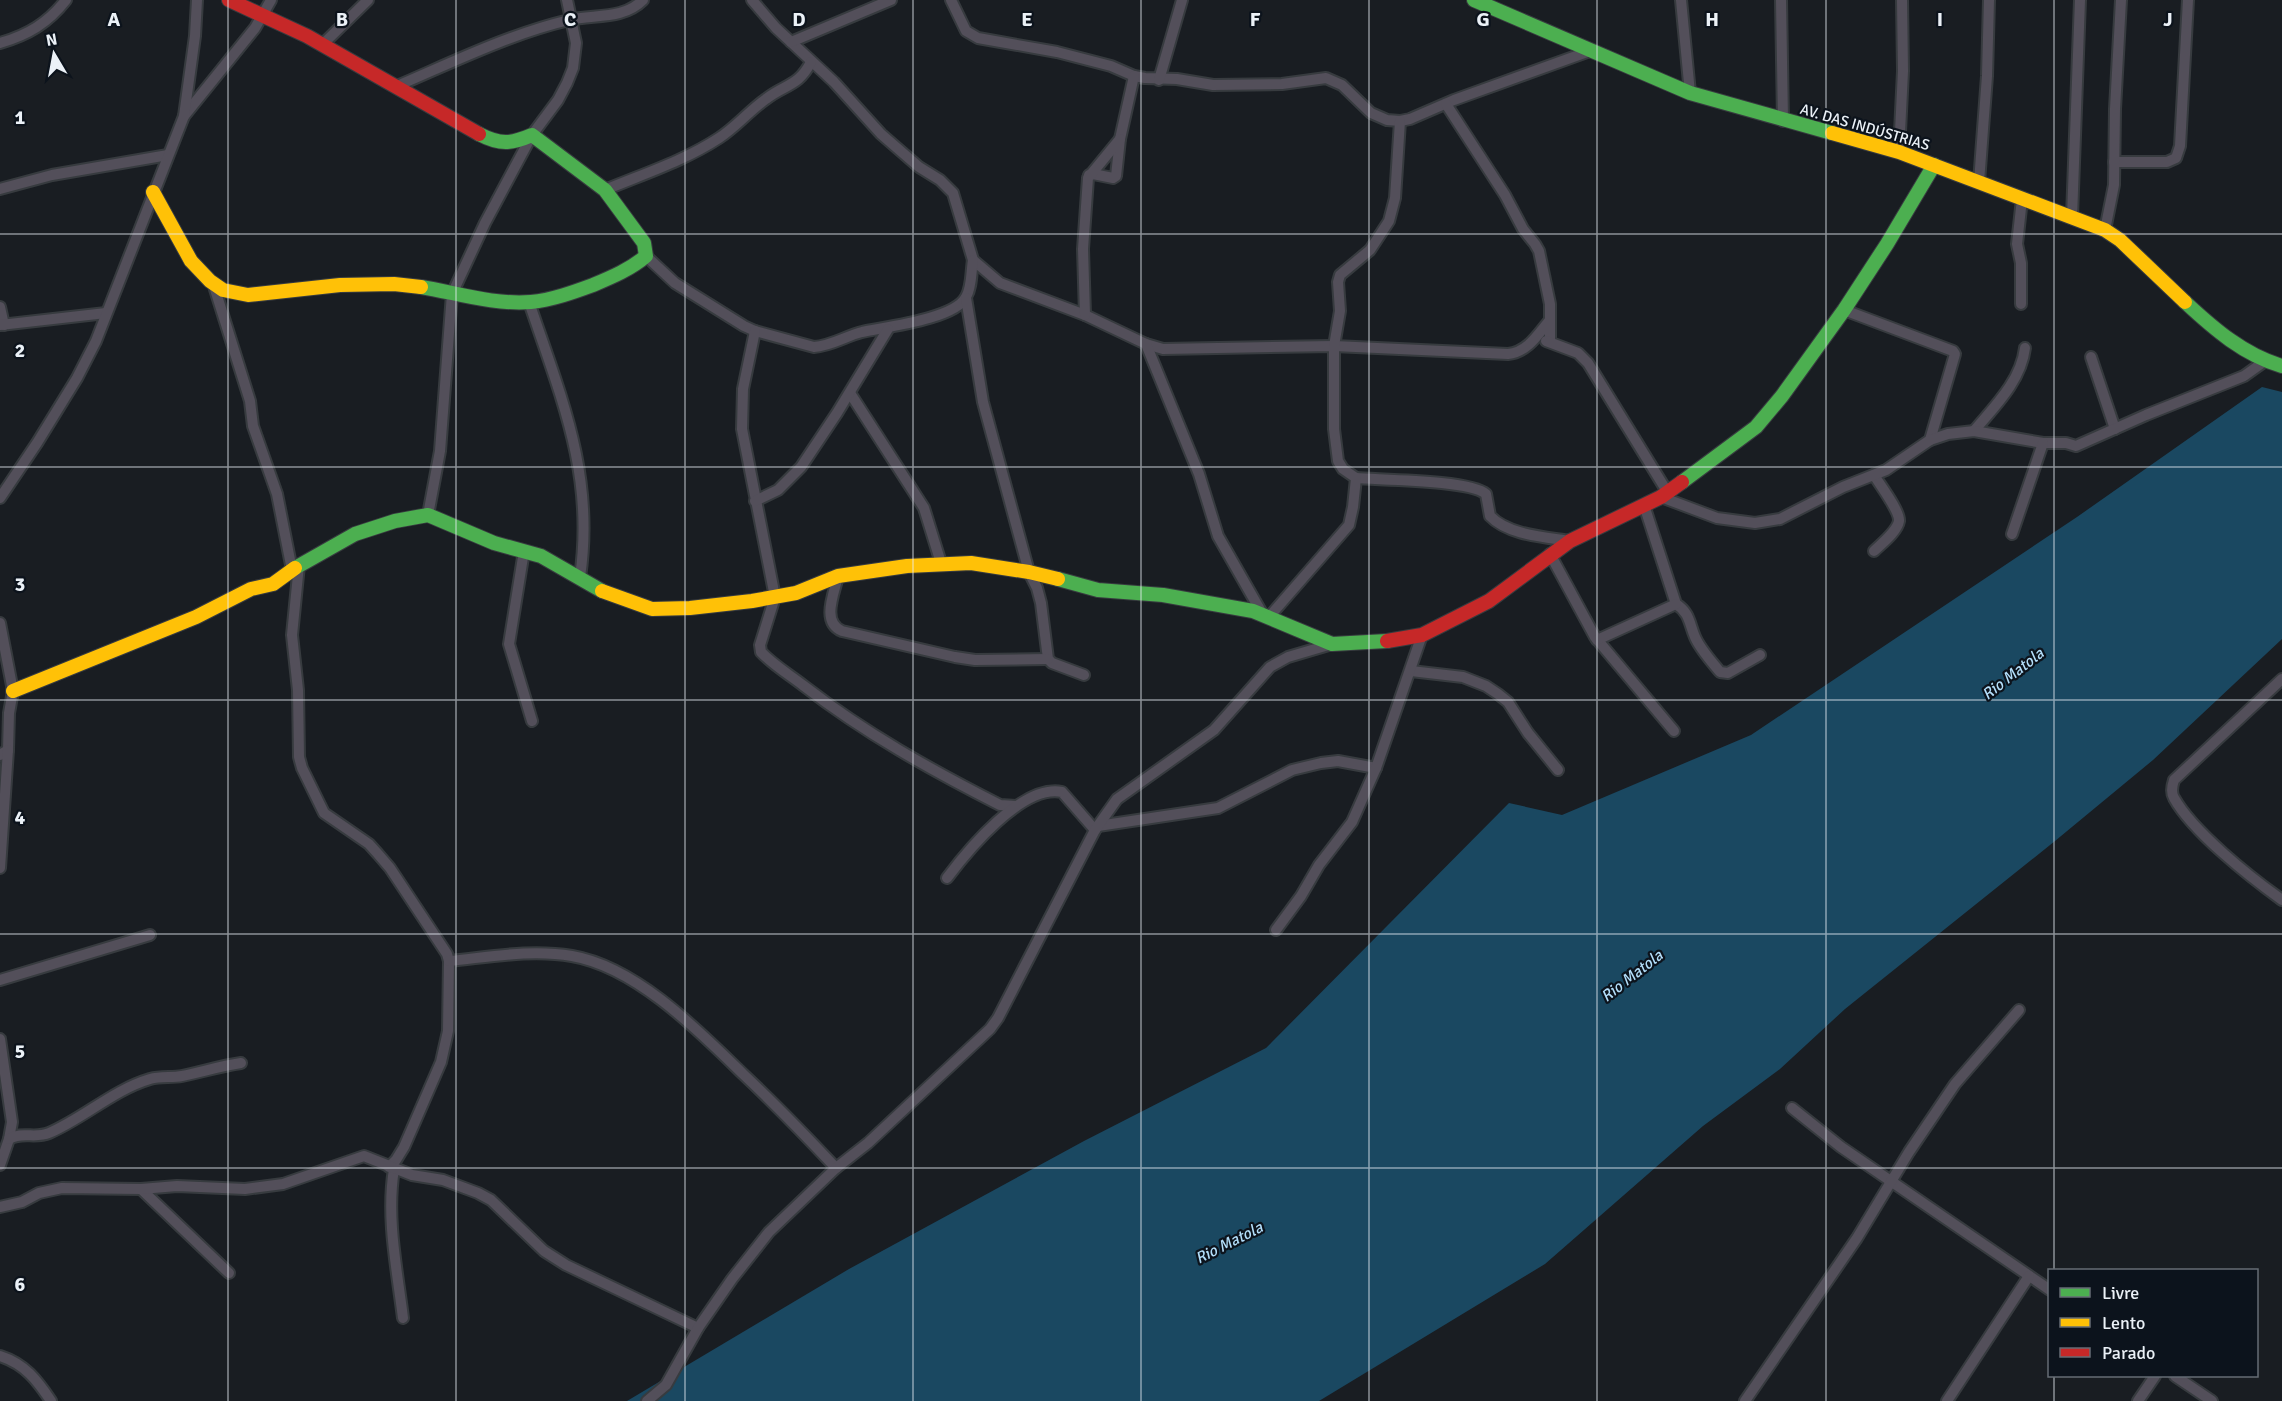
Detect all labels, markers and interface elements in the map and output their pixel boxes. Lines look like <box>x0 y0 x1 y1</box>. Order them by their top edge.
text: A <box>108 7 121 32</box>
text: B <box>336 7 348 32</box>
text: C <box>564 7 576 32</box>
text: D <box>792 7 806 32</box>
text: E <box>1021 7 1033 32</box>
text: F <box>1250 7 1261 32</box>
text: G <box>1476 7 1490 32</box>
text: H <box>1705 7 1719 32</box>
text: I <box>1937 7 1943 32</box>
text: J <box>2163 7 2173 32</box>
north arrow <box>24 24 84 84</box>
text: N <box>44 29 59 51</box>
street label: AV. DAS INDÚSTRIAS <box>1798 99 1932 154</box>
text: 1 <box>15 105 26 130</box>
text: 2 <box>15 338 25 363</box>
text: 3 <box>15 572 25 597</box>
water label: Rio Matola <box>1978 643 2049 704</box>
text: 4 <box>15 805 26 830</box>
water label: Rio Matola <box>1597 945 1668 1006</box>
text: 5 <box>15 1039 25 1064</box>
water label: Rio Matola <box>1192 1217 1267 1269</box>
legend <box>2048 1269 2258 1377</box>
text: 6 <box>15 1272 26 1297</box>
text: Livre <box>2102 1282 2139 1304</box>
text: Lento <box>2102 1312 2145 1334</box>
text: Parado <box>2102 1342 2155 1364</box>

